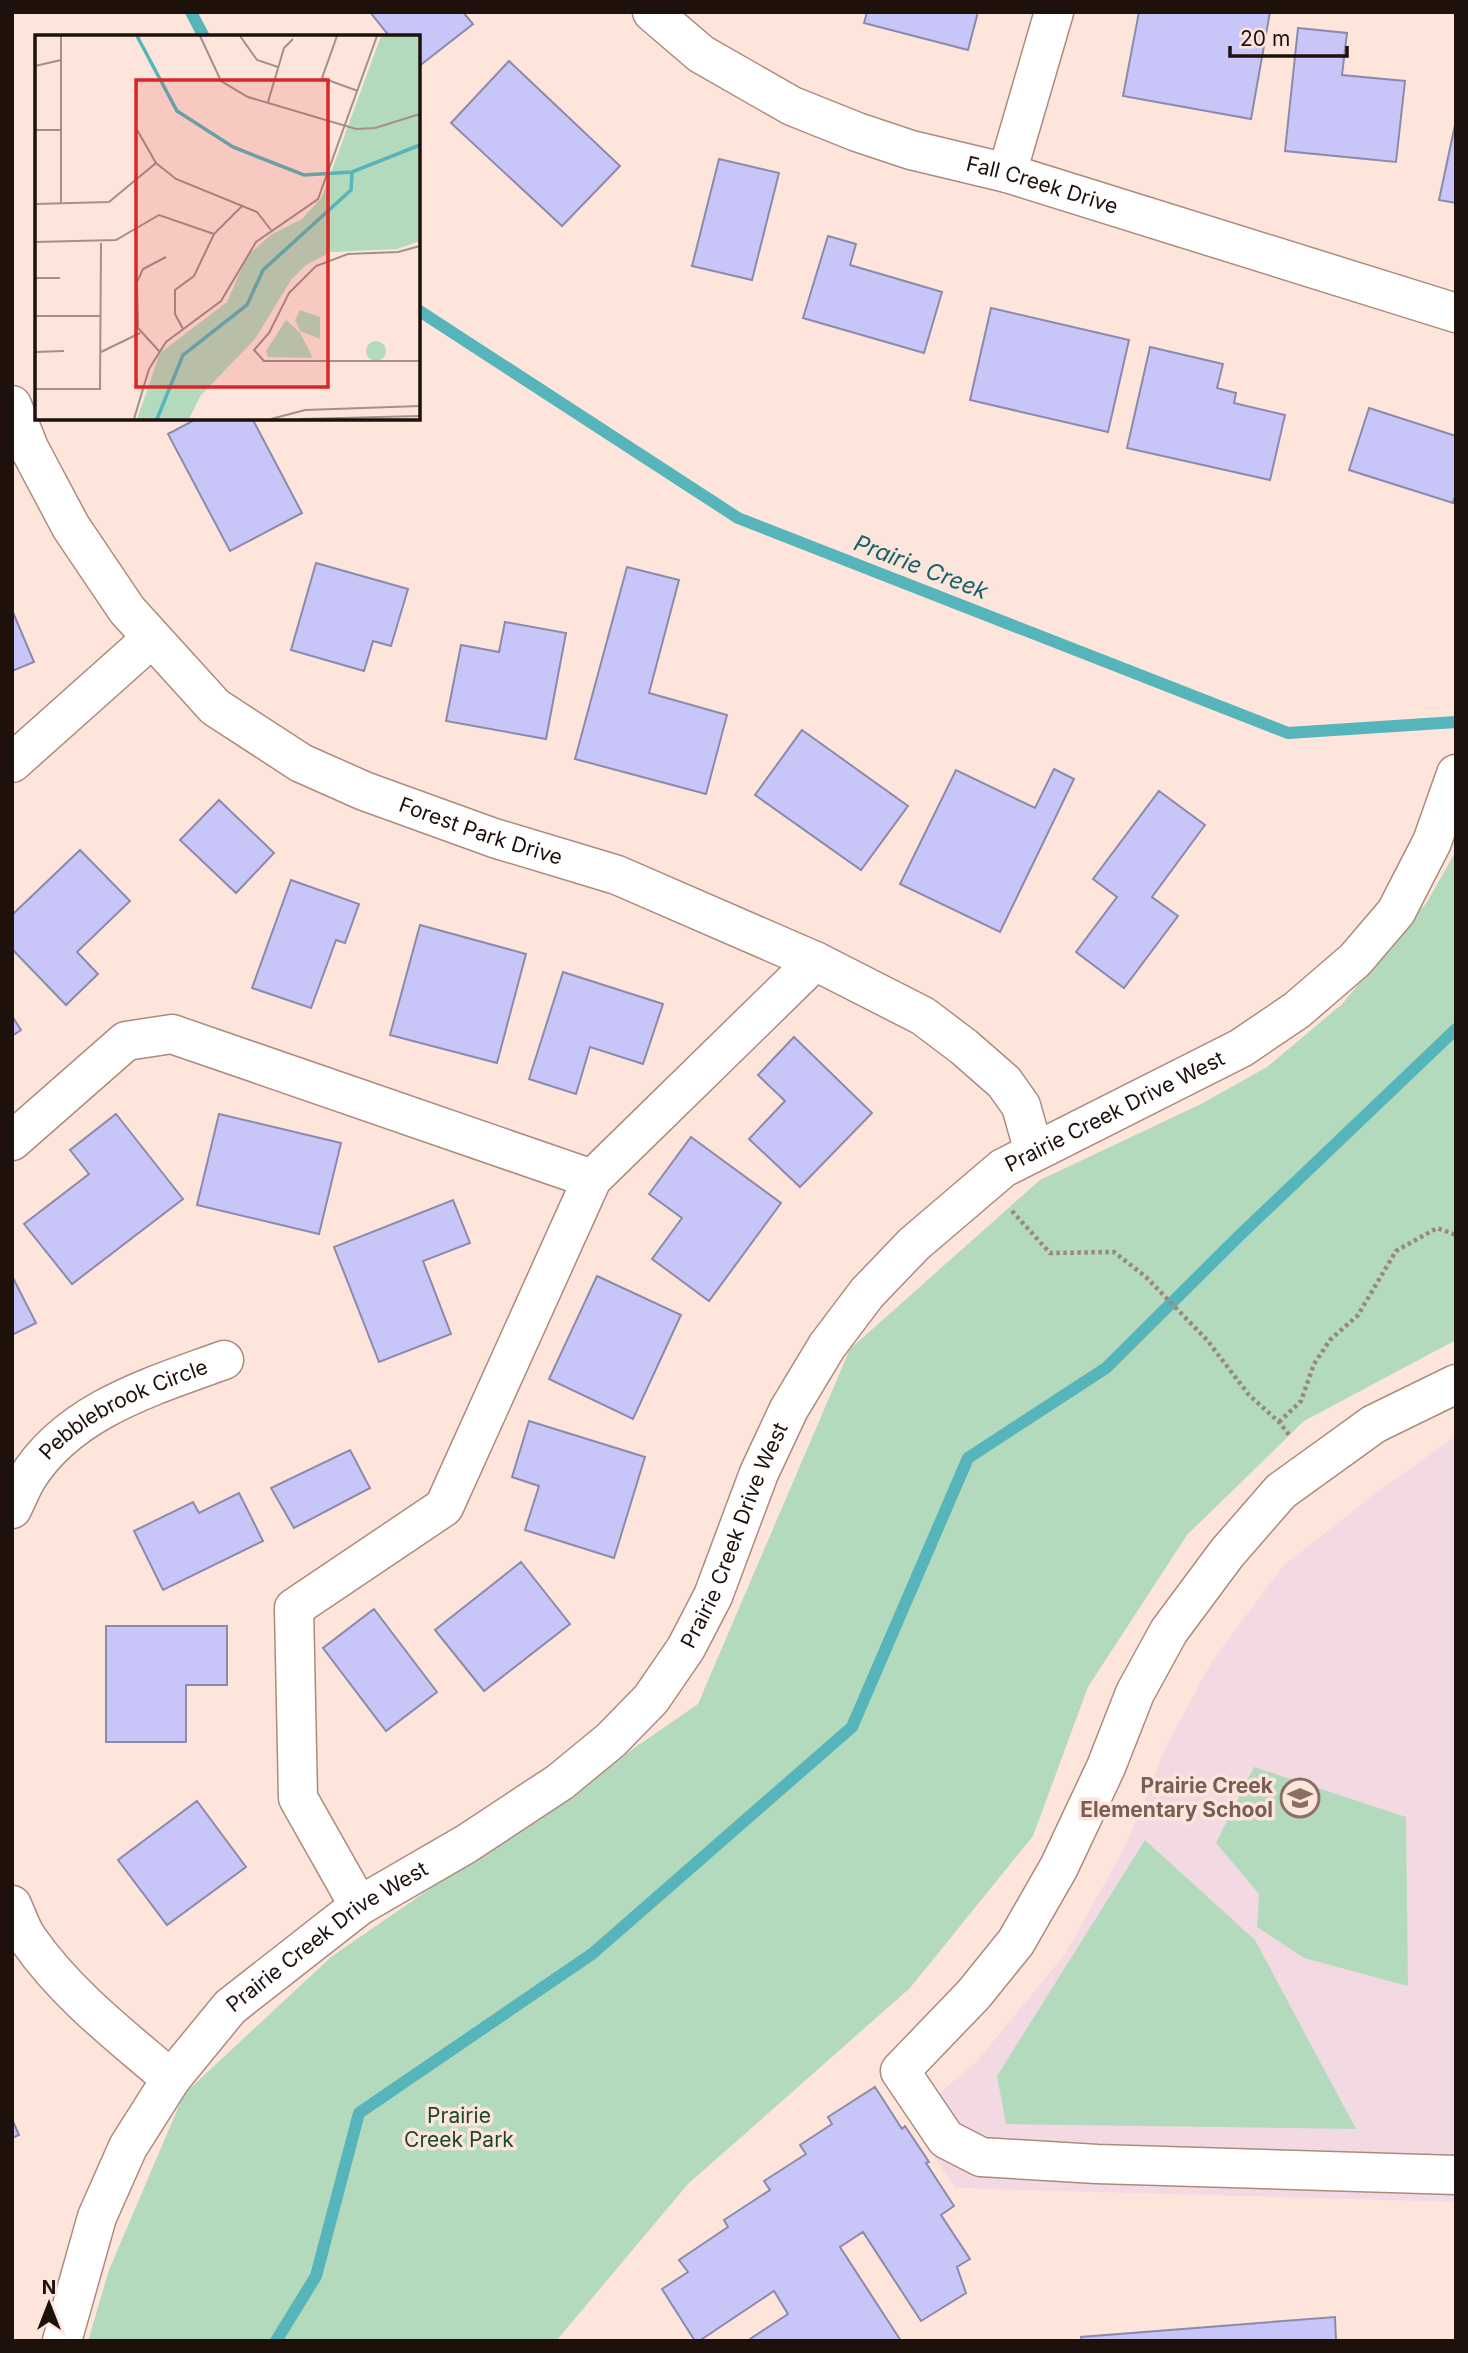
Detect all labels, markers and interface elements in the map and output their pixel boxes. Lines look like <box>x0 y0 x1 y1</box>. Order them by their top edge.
scale bar <box>1230 14 1347 58</box>
text: 20 m <box>1240 26 1290 51</box>
inset map <box>35 35 420 420</box>
street label: Fall Creek Drive <box>964 151 1121 219</box>
water label: Prairie Creek <box>850 529 992 605</box>
street label: Forest Park Drive <box>396 792 566 870</box>
street label: Prairie Creek Drive West <box>1001 1045 1229 1177</box>
street label: Pebblebrook Circle <box>34 1354 211 1464</box>
street label: Prairie Creek Drive West <box>675 1418 793 1652</box>
place label: Prairie Creek Elementary School <box>1080 1773 1274 1822</box>
school or university icon: Prairie Creek Elementary School <box>1279 1777 1321 1819</box>
street label: Prairie Creek Drive West <box>221 1856 432 2017</box>
park label: Prairie Creek Park <box>404 2103 514 2152</box>
north arrow <box>14 2269 84 2339</box>
text: N <box>42 2276 56 2299</box>

